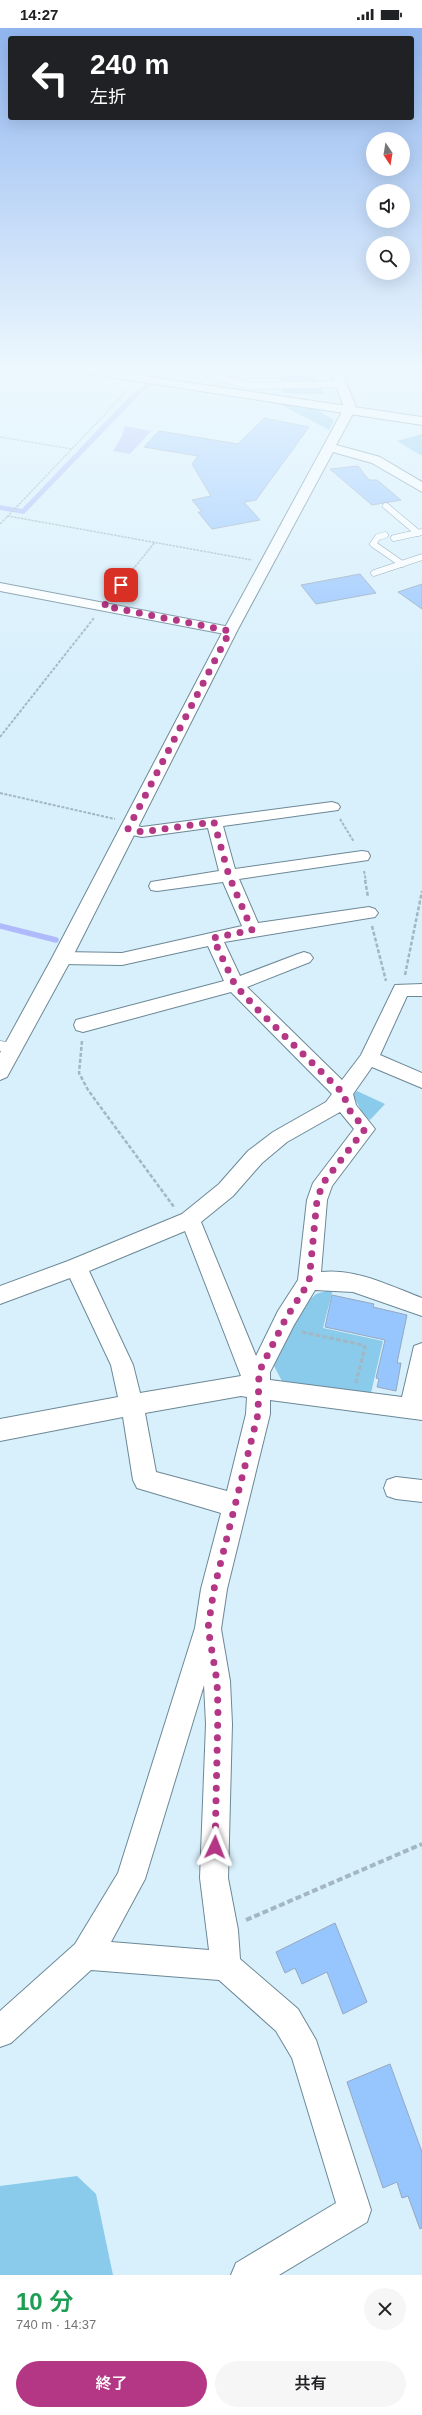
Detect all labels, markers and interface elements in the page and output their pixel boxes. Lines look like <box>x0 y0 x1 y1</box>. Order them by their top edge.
text: 14:27 <box>20 6 58 23</box>
text: 240 m <box>90 49 169 80</box>
icon: left <box>24 52 76 104</box>
text: 左折 <box>90 87 126 107</box>
north arrow <box>366 132 410 176</box>
map controls <box>366 132 410 280</box>
button: sound <box>366 184 410 228</box>
button: search <box>366 236 410 280</box>
pin <box>104 568 138 602</box>
icon: arrive <box>110 574 132 596</box>
position arrow <box>194 1826 236 1868</box>
text: 10 分 <box>16 2288 73 2315</box>
button: close <box>364 2288 406 2330</box>
text: 740 m · 14:37 <box>16 2317 96 2332</box>
button: 終了 <box>16 2361 207 2407</box>
button: 共有 <box>215 2361 406 2407</box>

